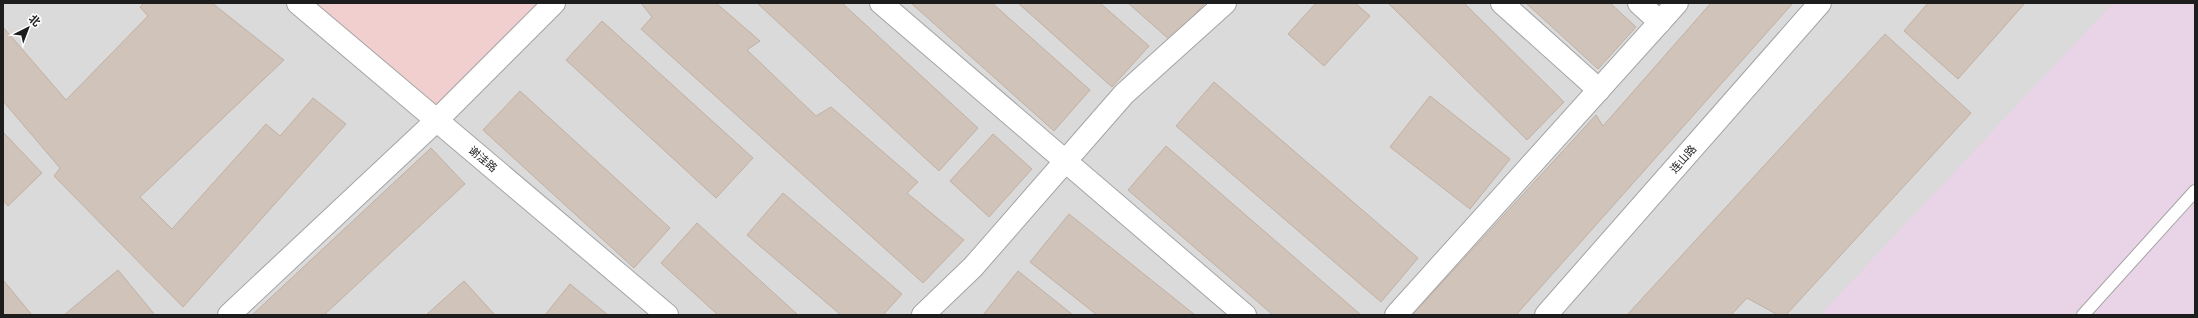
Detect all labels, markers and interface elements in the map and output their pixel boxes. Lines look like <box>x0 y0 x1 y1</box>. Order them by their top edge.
north arrow <box>8 8 48 48</box>
text: 北 <box>27 12 43 29</box>
street label: 连山路 <box>1667 142 1698 175</box>
street label: 谢洼路 <box>467 143 500 174</box>

